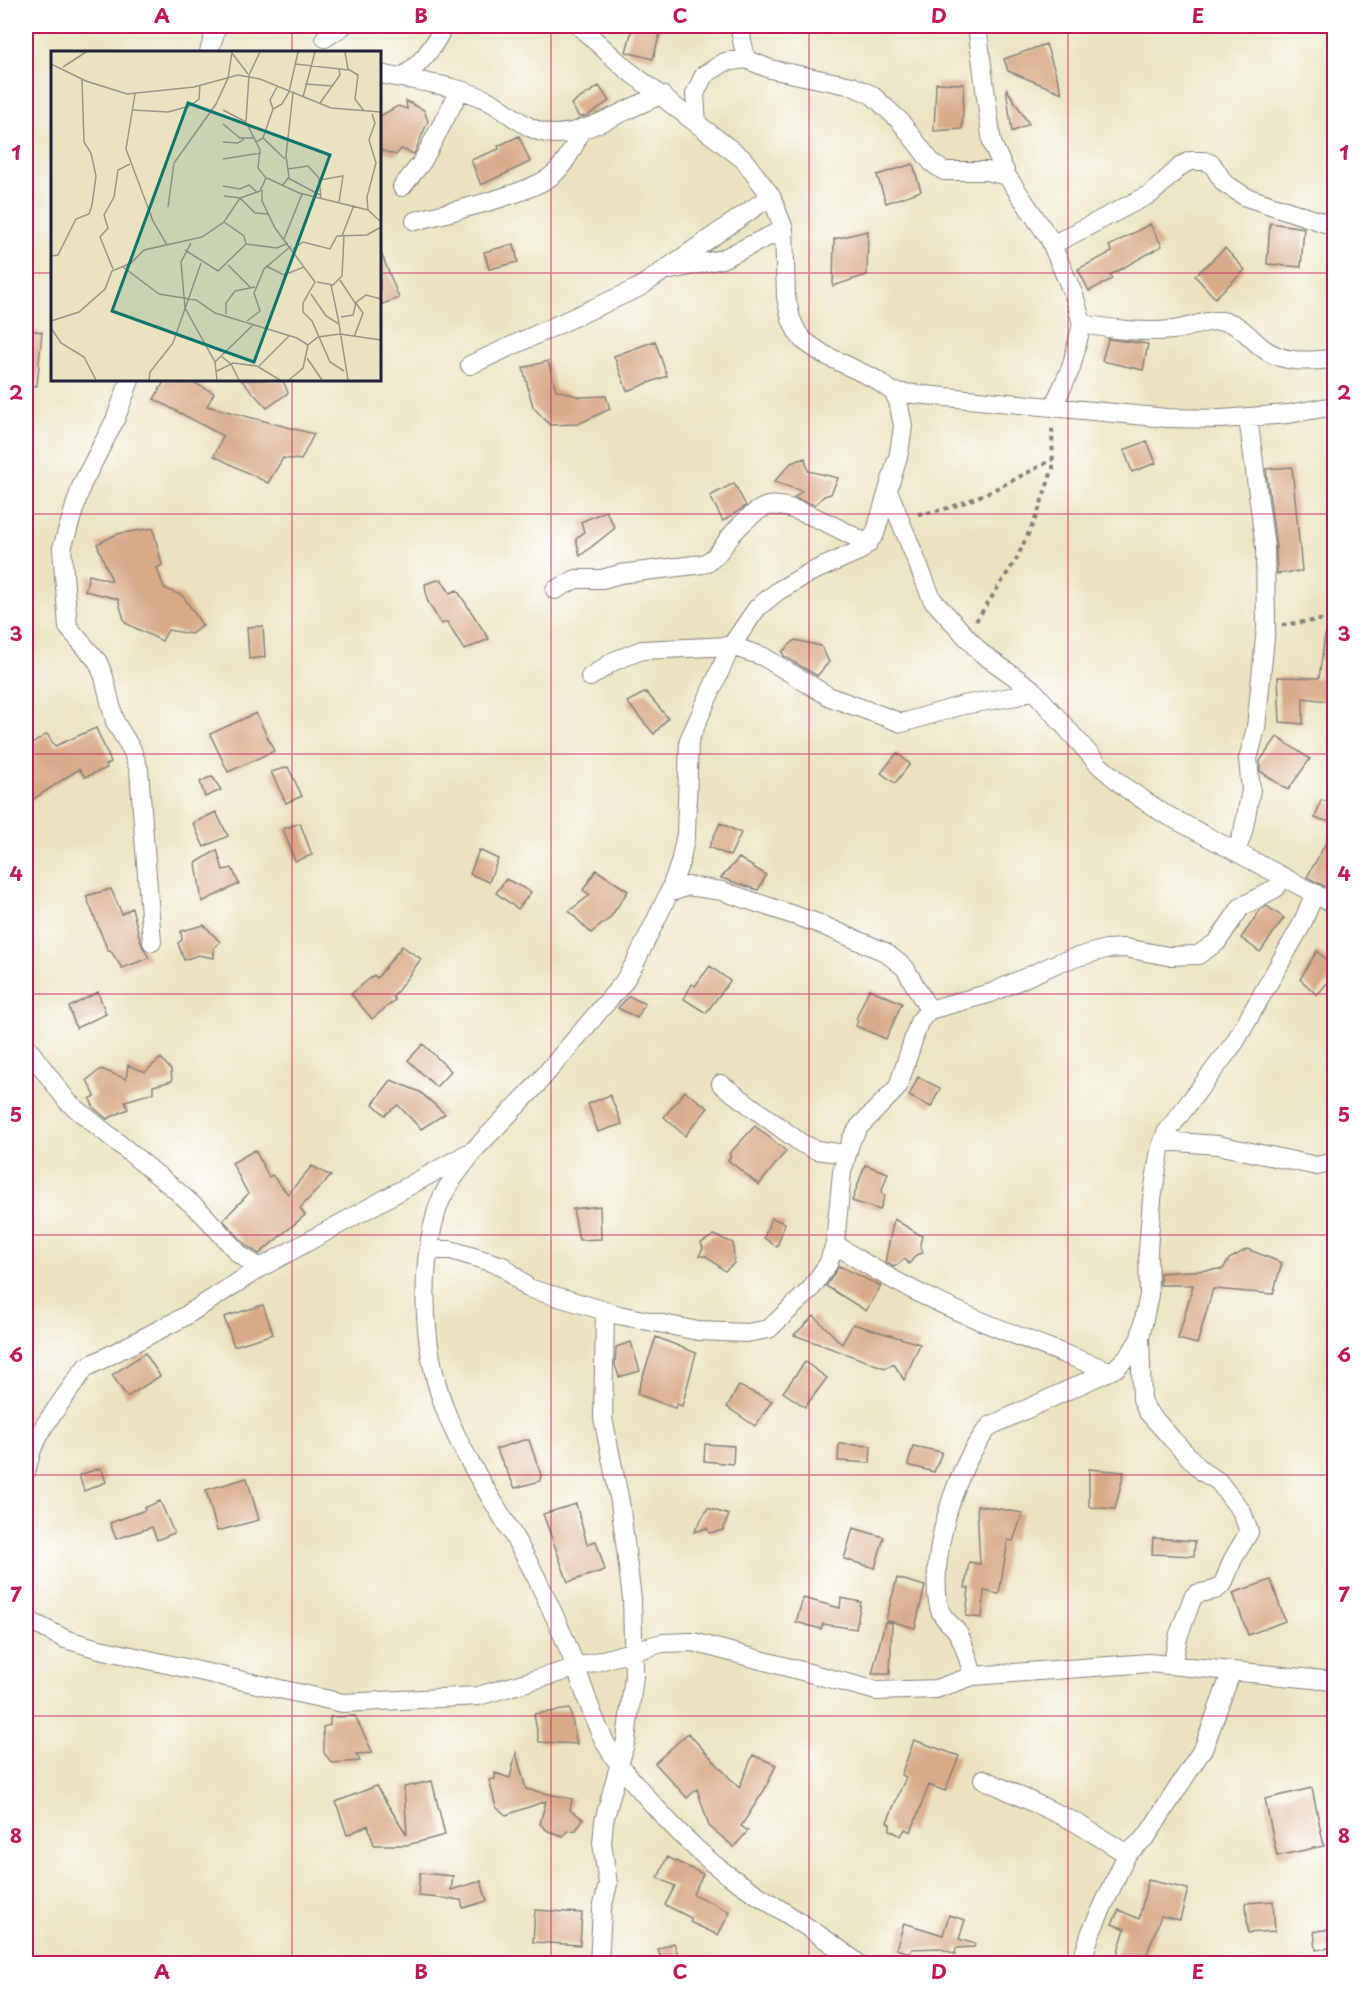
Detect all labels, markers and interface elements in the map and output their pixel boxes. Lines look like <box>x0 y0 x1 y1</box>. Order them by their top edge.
text: A <box>154 0 170 30</box>
text: B <box>414 0 428 30</box>
text: C <box>672 0 688 30</box>
text: D <box>931 0 947 30</box>
text: E <box>1192 0 1204 30</box>
inset map <box>51 51 381 381</box>
text: 1 <box>11 137 21 167</box>
text: 1 <box>1339 137 1349 167</box>
text: 2 <box>9 377 23 407</box>
text: 2 <box>1337 377 1351 407</box>
text: 3 <box>9 618 23 648</box>
text: 3 <box>1337 618 1351 648</box>
text: 4 <box>9 858 23 888</box>
text: 4 <box>1337 858 1351 888</box>
text: 5 <box>10 1099 22 1129</box>
text: 5 <box>1338 1099 1350 1129</box>
text: 6 <box>9 1339 23 1369</box>
text: 6 <box>1337 1339 1351 1369</box>
text: 7 <box>10 1579 22 1609</box>
text: 7 <box>1338 1579 1350 1609</box>
text: 8 <box>10 1820 22 1850</box>
text: 8 <box>1338 1820 1350 1850</box>
text: A <box>154 1956 170 1986</box>
text: B <box>414 1956 428 1986</box>
text: C <box>672 1956 688 1986</box>
text: D <box>931 1956 947 1986</box>
text: E <box>1192 1956 1204 1986</box>

